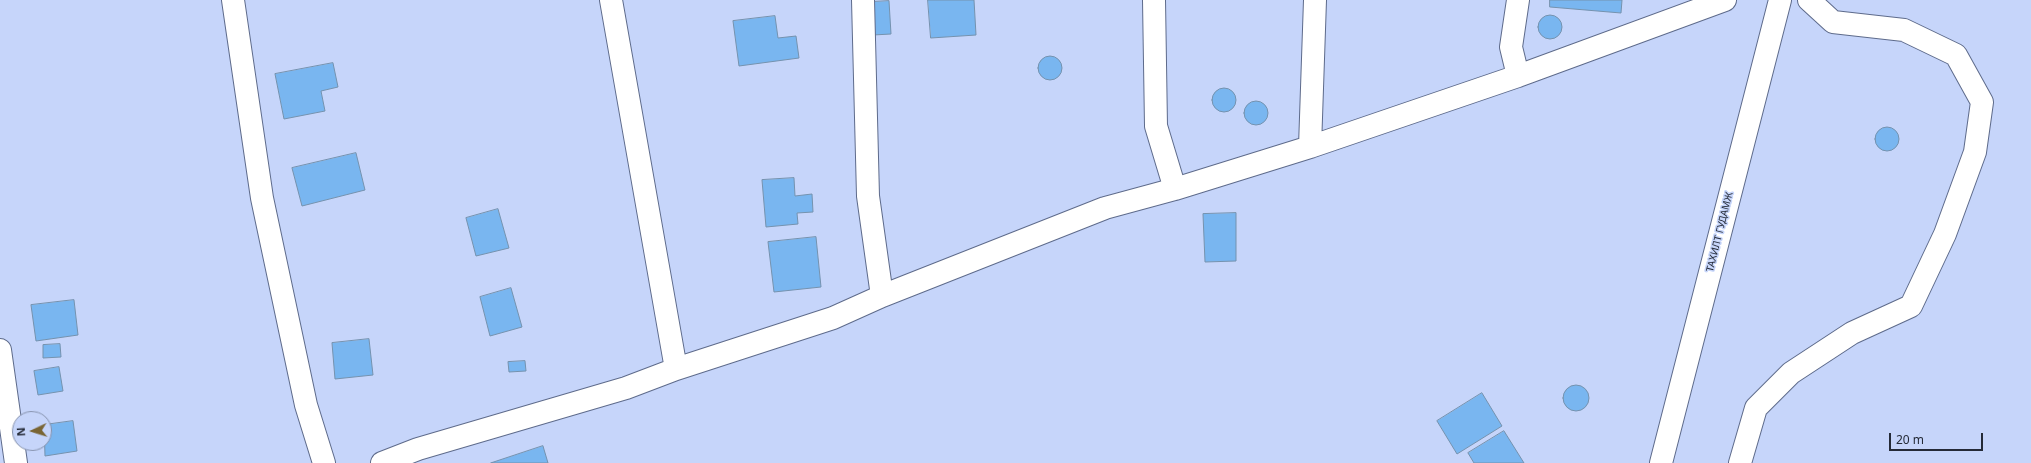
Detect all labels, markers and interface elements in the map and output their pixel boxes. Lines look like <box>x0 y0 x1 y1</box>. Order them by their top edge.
street label: ТАХИЛТ ГУДАМЖ <box>1704 191 1736 273</box>
north arrow <box>12 411 52 451</box>
scale bar <box>1891 425 1985 451</box>
text: N <box>13 427 28 437</box>
text: 20 m <box>1896 431 1924 448</box>

